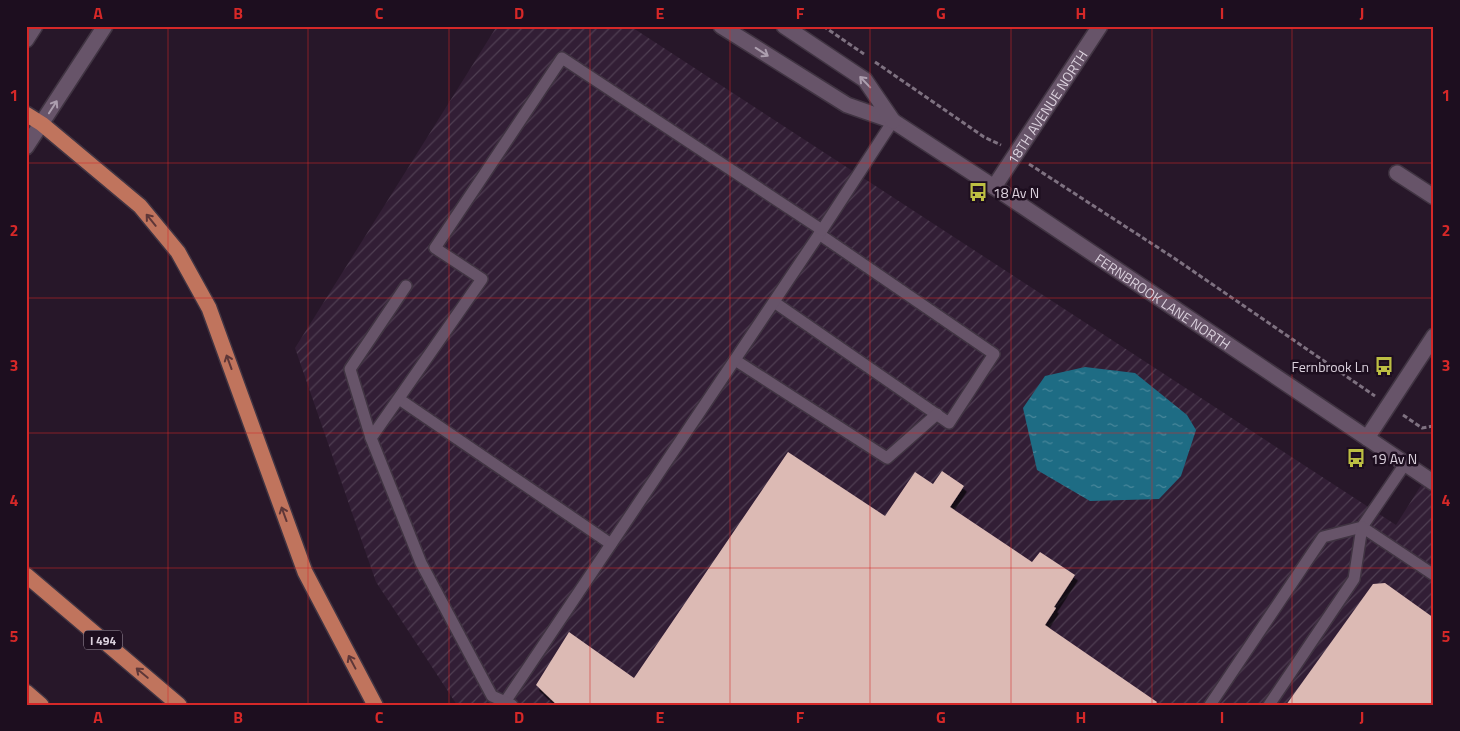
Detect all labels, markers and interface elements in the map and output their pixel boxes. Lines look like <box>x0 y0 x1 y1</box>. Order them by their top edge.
text: A <box>93 1 103 25</box>
text: B <box>233 1 243 25</box>
text: C <box>375 1 384 25</box>
text: D <box>514 1 524 25</box>
text: E <box>656 1 665 25</box>
text: F <box>796 1 805 25</box>
text: G <box>936 1 946 25</box>
text: H <box>1076 1 1086 25</box>
text: I <box>1220 1 1224 25</box>
text: J <box>1360 1 1364 25</box>
street label: 18TH AVENUE NORTH <box>1001 46 1092 168</box>
one-way arrow <box>754 48 768 58</box>
one-way arrow <box>859 75 871 88</box>
text: 1 <box>10 83 18 107</box>
text: 1 <box>1442 83 1450 107</box>
one-way arrow <box>48 100 58 114</box>
bus stop icon: 18 Av N <box>967 181 989 203</box>
place label: 18 Av N <box>993 182 1039 203</box>
one-way arrow <box>146 214 157 227</box>
text: 2 <box>10 218 18 242</box>
text: 2 <box>1442 218 1450 242</box>
street label: FERNBROOK LANE NORTH <box>1091 248 1235 354</box>
text: 3 <box>10 353 18 377</box>
text: 3 <box>1442 353 1450 377</box>
one-way arrow <box>224 355 233 370</box>
bus stop icon: Fernbrook Ln <box>1373 355 1395 377</box>
place label: Fernbrook Ln <box>1292 356 1369 377</box>
bus stop icon: 19 Av N <box>1345 447 1367 469</box>
place label: 19 Av N <box>1371 448 1417 469</box>
text: 4 <box>10 488 19 512</box>
text: 4 <box>1442 488 1451 512</box>
one-way arrow <box>279 507 288 523</box>
text: 5 <box>10 624 19 648</box>
text: 5 <box>1442 624 1451 648</box>
road number: I 494 <box>84 630 122 650</box>
one-way arrow <box>347 654 357 669</box>
one-way arrow <box>136 668 149 679</box>
text: A <box>93 705 103 729</box>
text: B <box>233 705 243 729</box>
text: C <box>375 705 384 729</box>
text: D <box>514 705 524 729</box>
text: E <box>656 705 665 729</box>
text: F <box>796 705 805 729</box>
text: G <box>936 705 946 729</box>
text: H <box>1076 705 1086 729</box>
text: I <box>1220 705 1224 729</box>
text: J <box>1360 705 1364 729</box>

